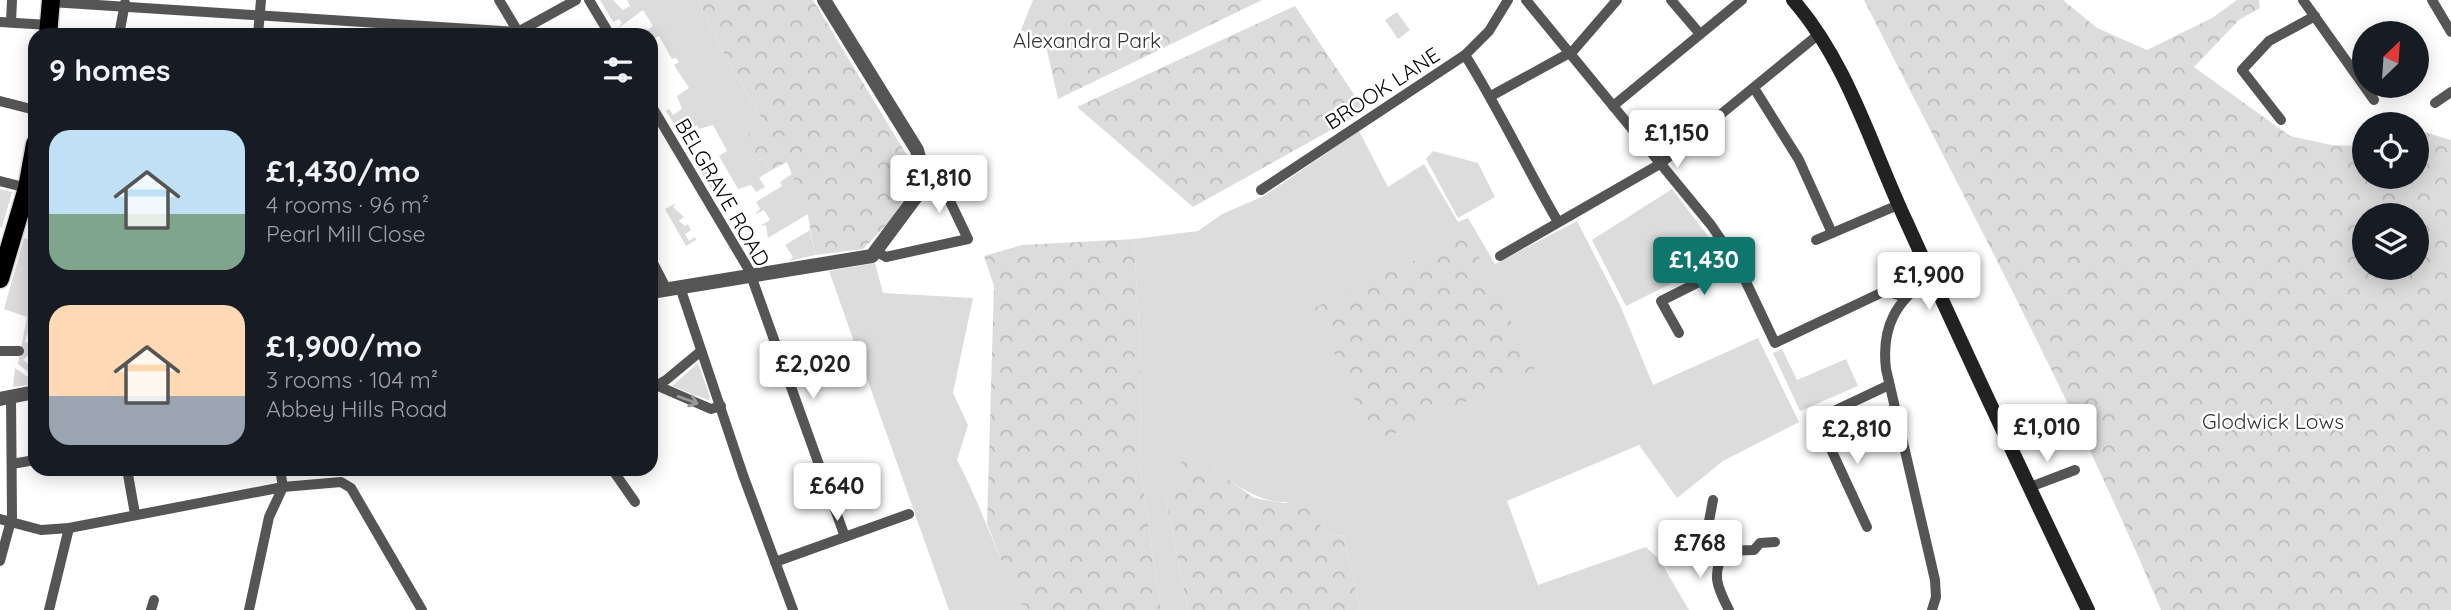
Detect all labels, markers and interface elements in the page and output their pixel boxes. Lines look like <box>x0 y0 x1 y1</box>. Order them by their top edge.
north arrow <box>2352 21 2429 98</box>
map controls <box>2352 21 2429 280</box>
park label: Alexandra Park <box>1013 27 1161 53</box>
street label: BROOK LANE <box>1320 41 1444 135</box>
text: 9 homes <box>49 51 171 89</box>
icon: filters <box>599 51 637 89</box>
pin: £1,150 <box>1620 110 1734 170</box>
button: locate <box>2352 112 2429 189</box>
street label: BELGRAVE ROAD <box>670 113 776 271</box>
text: £1,150 <box>1645 118 1709 147</box>
text: £1,430/mo <box>266 152 420 190</box>
pin: £1,810 <box>882 156 996 215</box>
icon: home <box>105 158 189 242</box>
text: £1,810 <box>906 163 972 192</box>
text: 4 rooms · 96 m² <box>266 190 429 219</box>
button: layers <box>2352 203 2429 280</box>
text: Pearl Mill Close <box>266 219 425 248</box>
pin: £1,430 <box>1647 238 1761 297</box>
text: £1,430 <box>1669 245 1739 274</box>
pin: £1,900 <box>1872 252 1986 312</box>
text: £1,900 <box>1894 260 1964 289</box>
text: £1,900/mo <box>266 327 422 365</box>
icon: home <box>105 333 189 417</box>
pin: £2,020 <box>756 342 870 401</box>
text: £2,020 <box>775 349 851 378</box>
text: 3 rooms · 104 m² <box>266 365 438 394</box>
text: Abbey Hills Road <box>266 394 447 423</box>
one-way arrow <box>677 395 699 408</box>
pin: £1,010 <box>1990 405 2104 464</box>
pin: £2,810 <box>1800 406 1914 466</box>
park label: Glodwick Lows <box>2202 408 2344 434</box>
text: £1,010 <box>2014 412 2080 441</box>
text: £2,810 <box>1822 414 1892 443</box>
pin: £640 <box>796 463 878 523</box>
text: £640 <box>810 471 864 500</box>
pin: £768 <box>1659 520 1741 580</box>
text: £768 <box>1674 528 1726 557</box>

